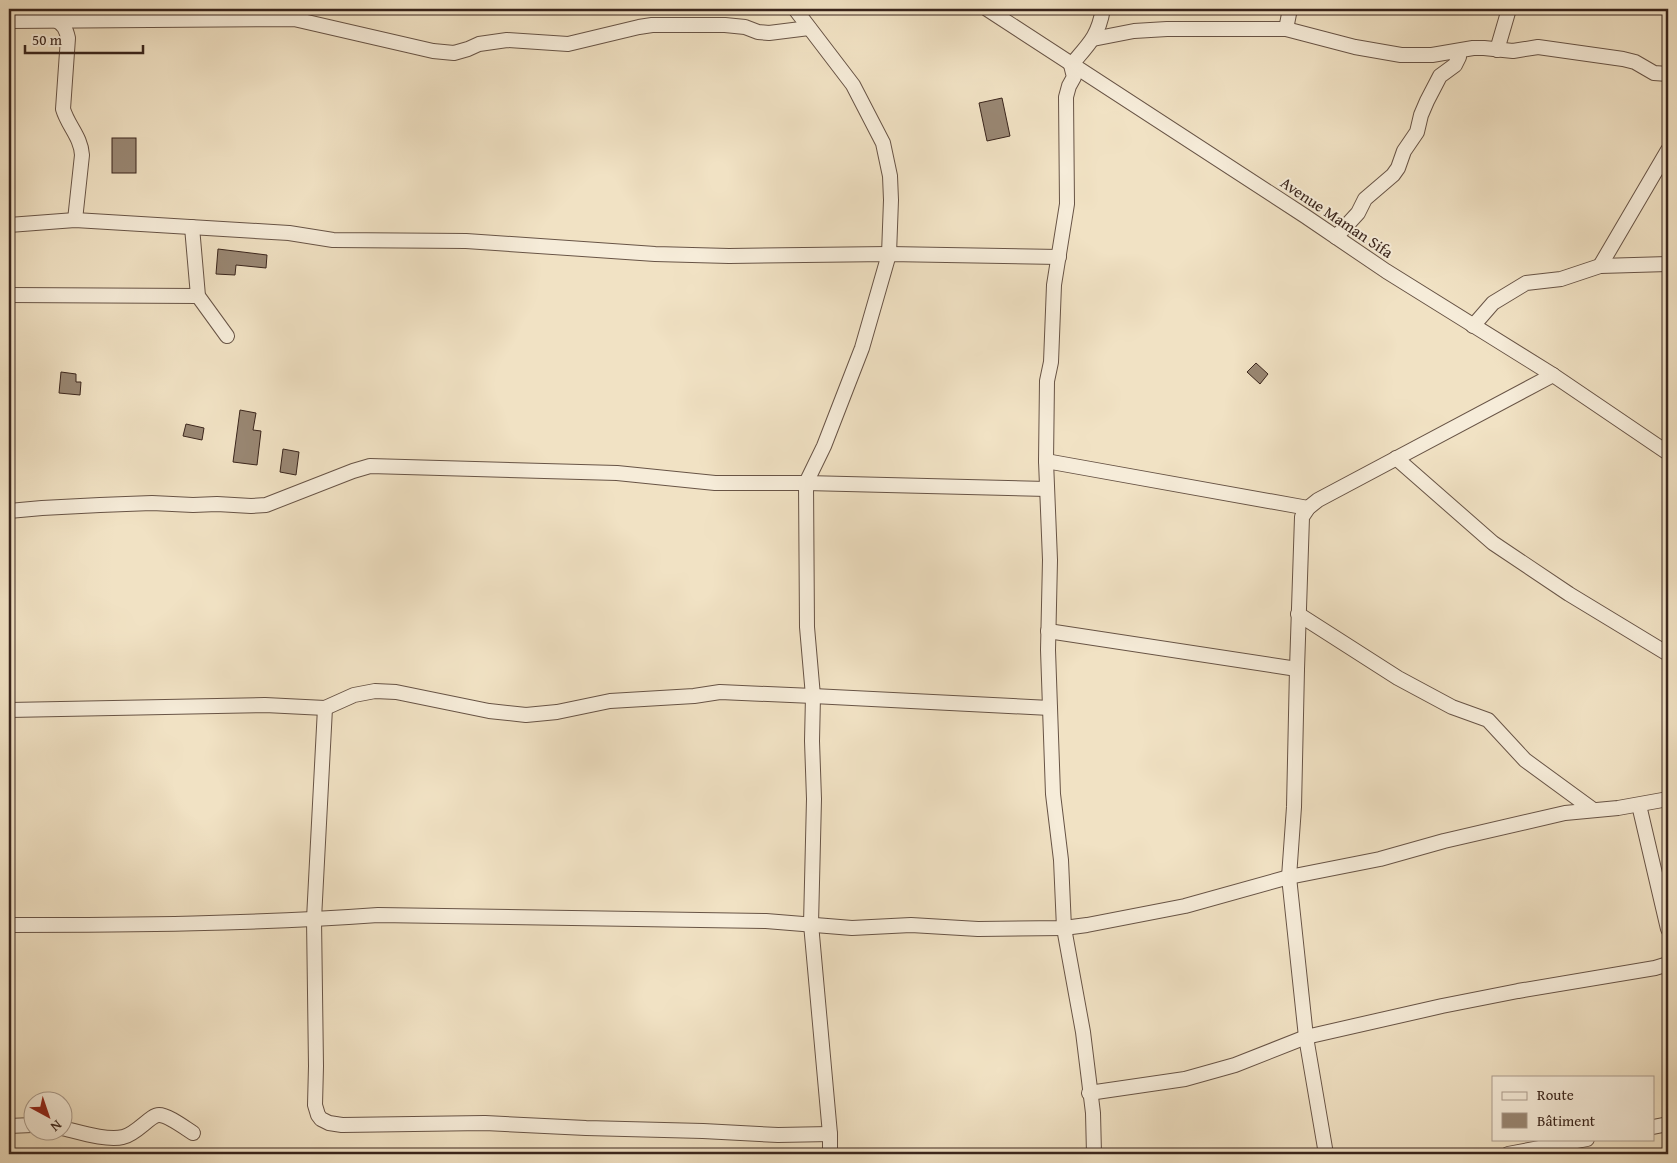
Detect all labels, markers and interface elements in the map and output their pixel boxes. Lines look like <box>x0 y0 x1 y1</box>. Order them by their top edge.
scale bar <box>25 22 142 54</box>
text: 50 m <box>32 29 63 50</box>
street label: Avenue Maman Sifa <box>1276 170 1399 264</box>
legend <box>1492 1076 1654 1140</box>
text: Route <box>1537 1084 1574 1105</box>
north arrow <box>22 1090 72 1140</box>
text: Bâtiment <box>1537 1110 1596 1131</box>
text: N <box>46 1115 66 1137</box>

